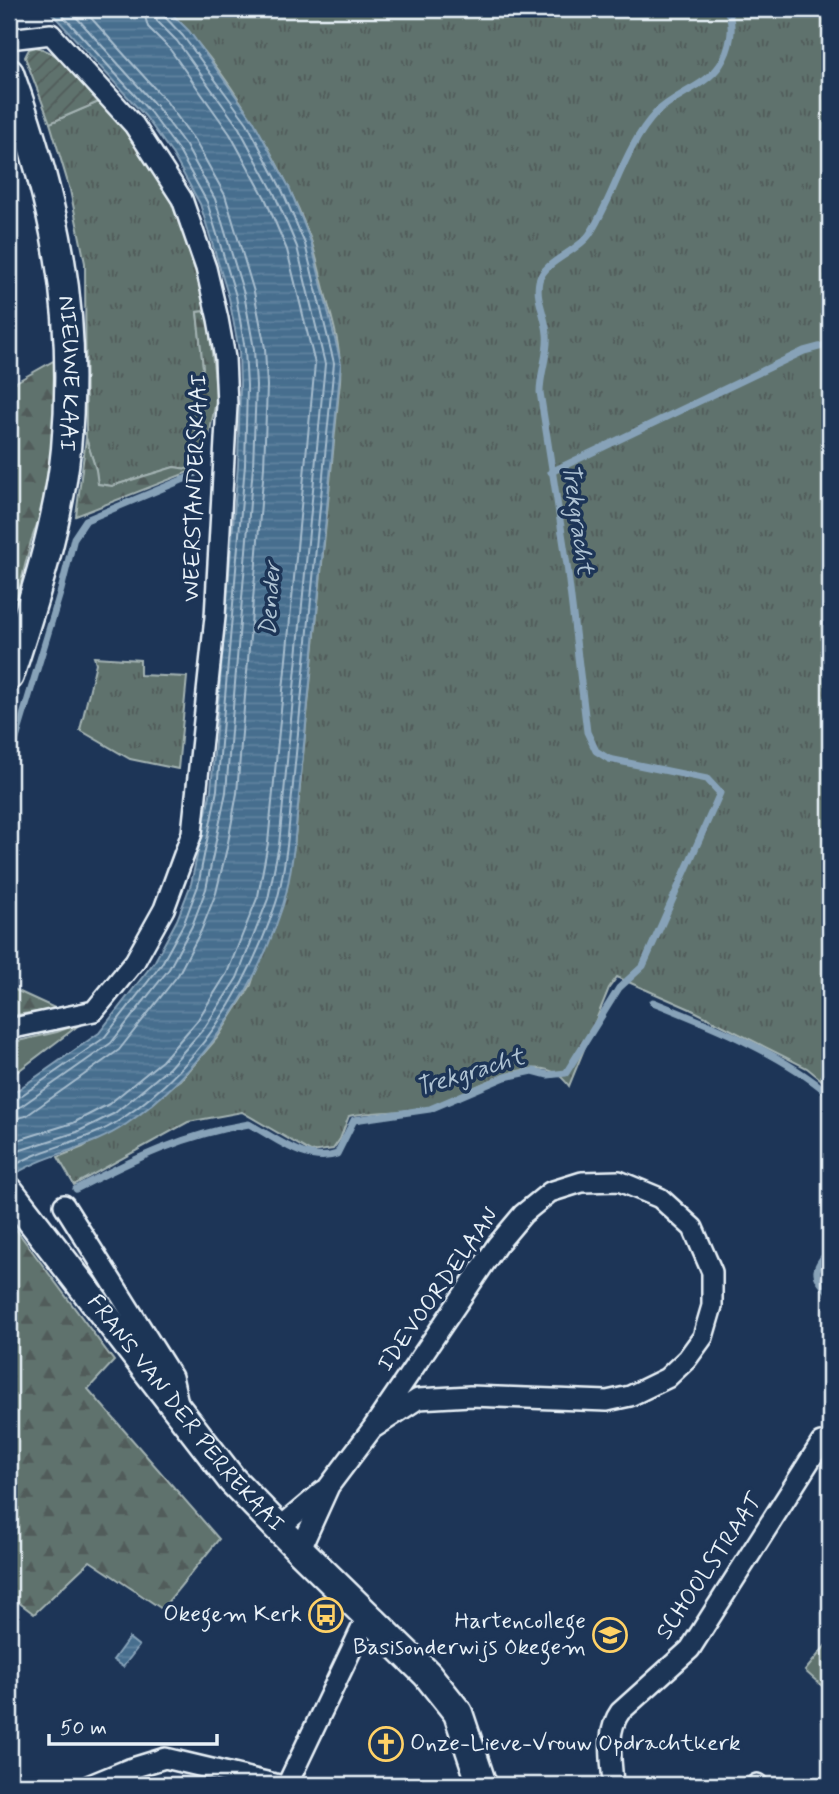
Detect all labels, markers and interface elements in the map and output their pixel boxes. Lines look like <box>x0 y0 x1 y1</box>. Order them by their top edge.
street label: NIEUWE KAAI <box>50 294 85 452</box>
street label: WEERSTANDERSKAAI <box>177 373 215 603</box>
water label: Trekgracht <box>554 461 600 578</box>
water label: Dender <box>253 558 289 637</box>
water label: Trekgracht <box>412 1041 530 1104</box>
street label: IDEVOORDELAAN <box>371 1202 507 1378</box>
street label: FRANS VAN DER PERREKAAI <box>80 1289 290 1539</box>
street label: SCHOOLSTRAAT <box>650 1487 771 1646</box>
bus stop icon: Okegem Kerk <box>307 1596 345 1634</box>
place label: Okegem Kerk <box>163 1600 302 1632</box>
place label: Hartencollege Basisonderwijs Okegem <box>353 1607 586 1665</box>
school or university icon: Hartencollege Basisonderwijs Okegem <box>591 1616 629 1654</box>
scale bar <box>49 1703 217 1747</box>
text: 50 m <box>60 1714 107 1742</box>
church icon: Onze-Lieve-Vrouw Opdrachtkerk <box>367 1725 405 1763</box>
place label: Onze-Lieve-Vrouw Opdrachtkerk <box>410 1729 741 1759</box>

